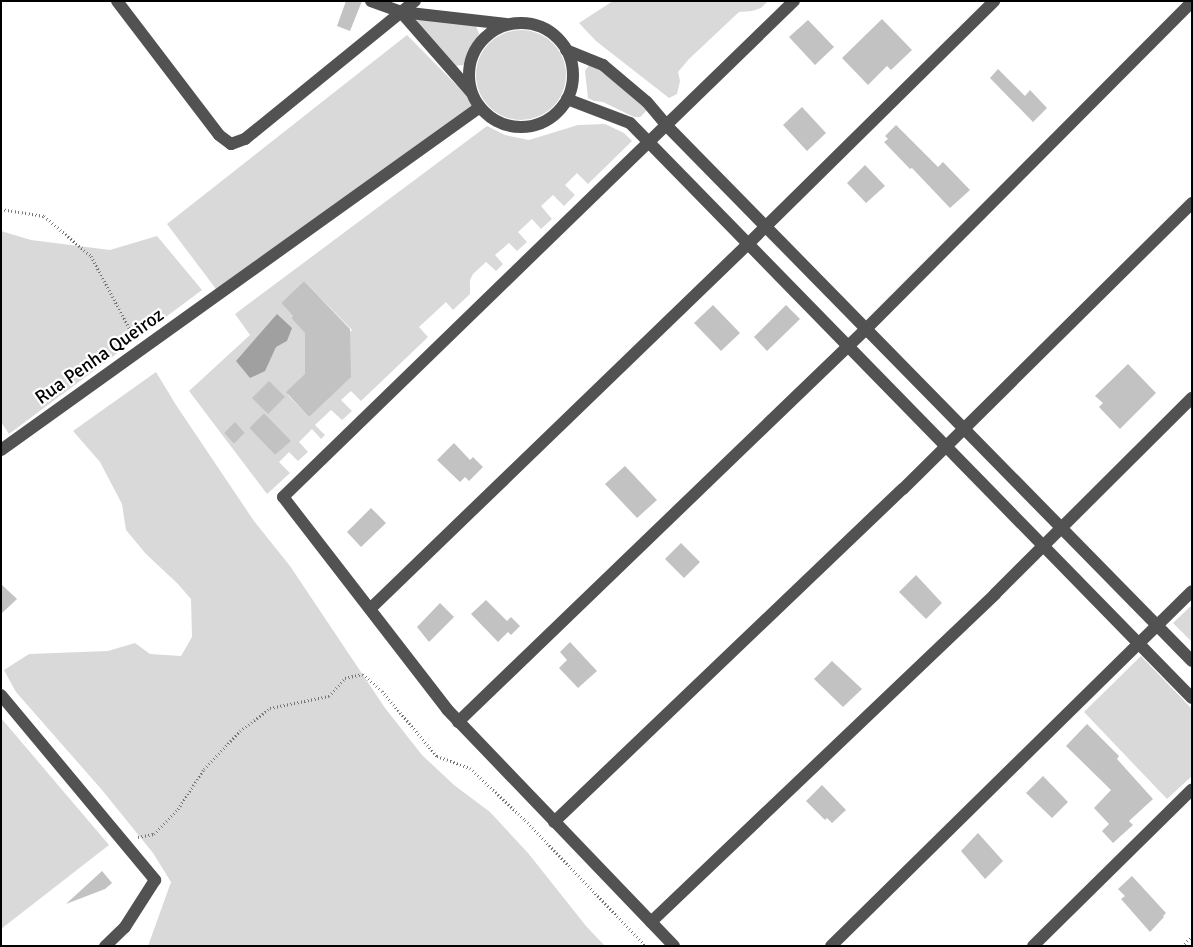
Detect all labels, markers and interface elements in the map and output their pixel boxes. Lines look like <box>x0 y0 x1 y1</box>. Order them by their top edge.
street label: Rua Penha Queiroz <box>31 304 169 410</box>

